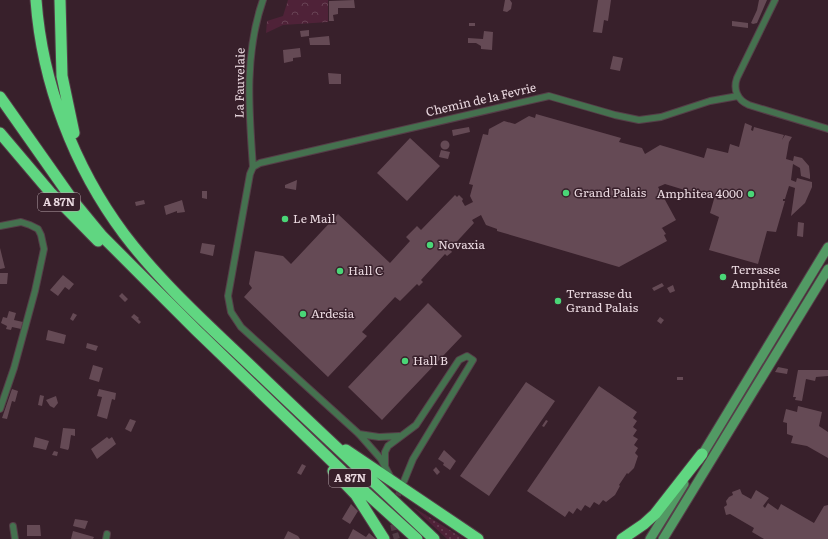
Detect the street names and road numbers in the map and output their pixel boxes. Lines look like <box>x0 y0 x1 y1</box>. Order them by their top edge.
street label: La Fauvelaie <box>229 48 249 118</box>
street label: Chemin de la Fevrie <box>424 78 538 120</box>
road number: A 87N <box>38 193 80 211</box>
road number: A 87N <box>329 469 371 487</box>

